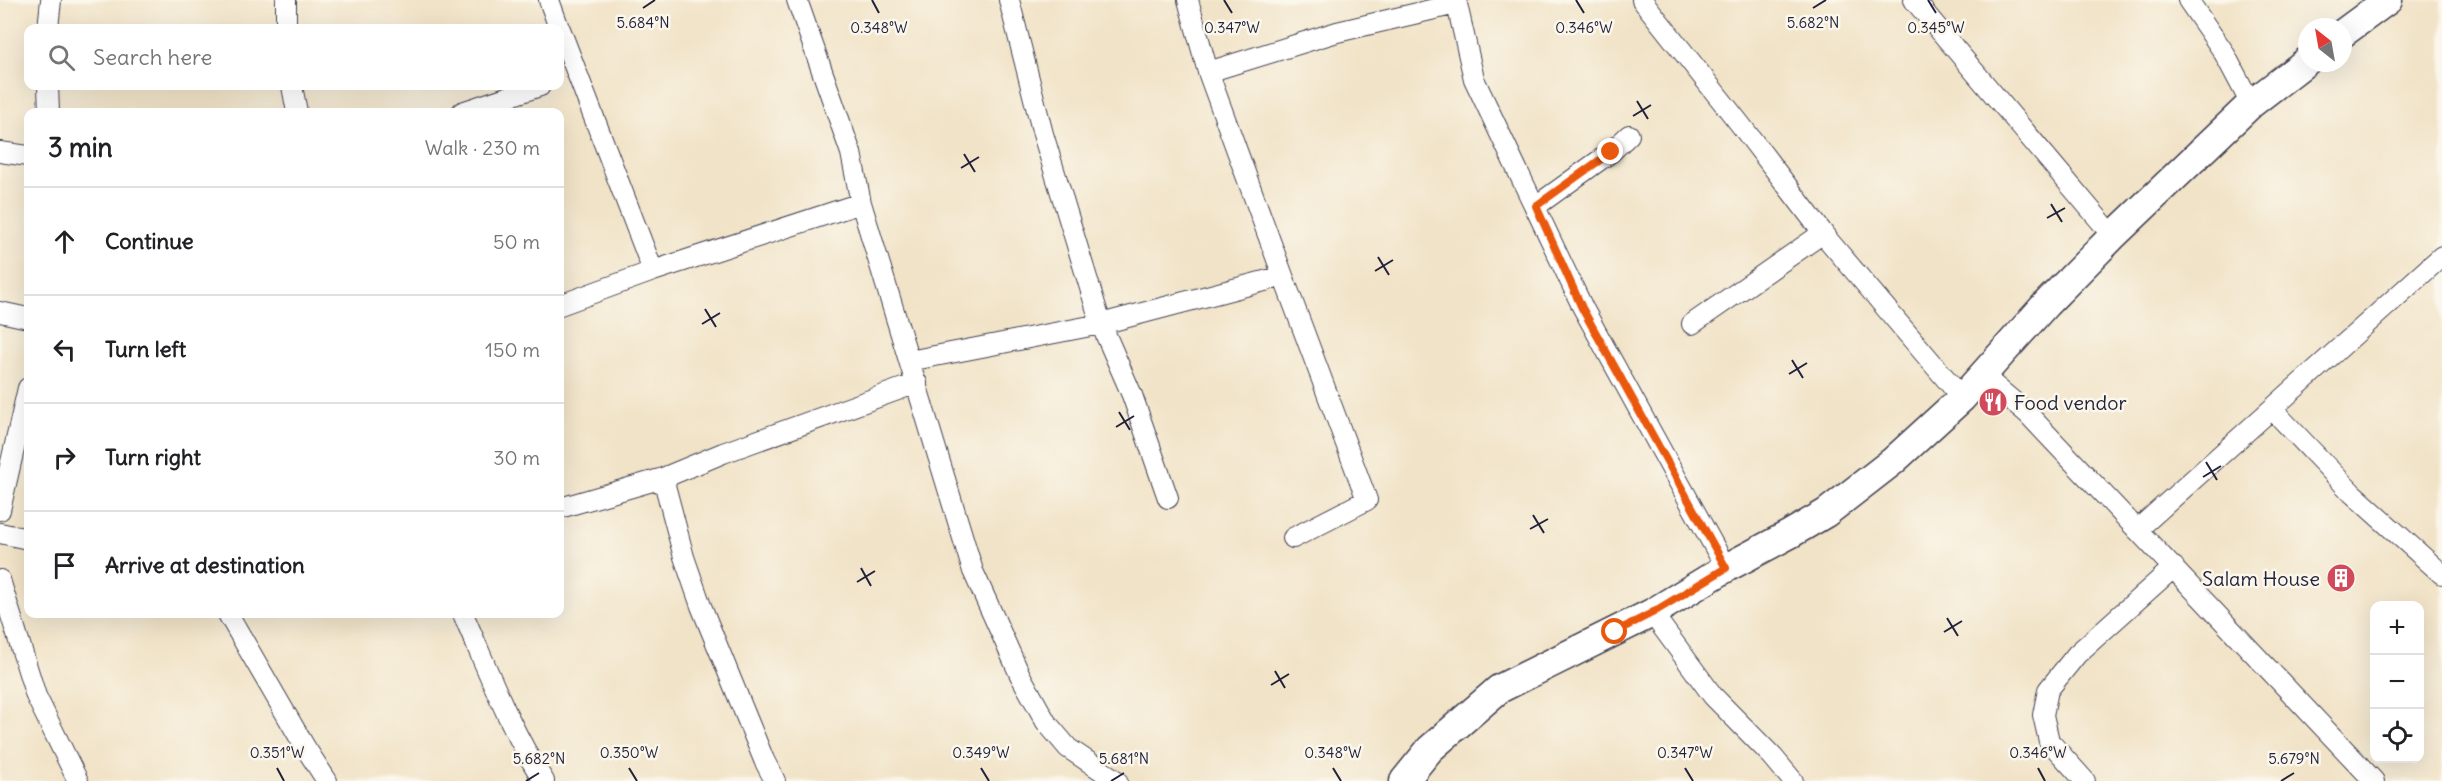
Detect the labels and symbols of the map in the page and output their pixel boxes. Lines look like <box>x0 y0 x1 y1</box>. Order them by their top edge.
text: 5.684°N <box>616 13 670 32</box>
text: 5.682°N <box>1787 13 1839 32</box>
text: 0.348°W <box>850 18 908 37</box>
text: 0.347°W <box>1204 18 1260 37</box>
text: 0.346°W <box>1555 18 1613 37</box>
text: 0.345°W <box>1907 18 1965 37</box>
north arrow <box>2298 18 2352 72</box>
route end <box>1597 138 1623 164</box>
restaurant icon: Food vendor <box>1977 386 2009 418</box>
place label: Food vendor <box>2014 390 2127 415</box>
building icon: Salam House <box>2325 562 2357 594</box>
place label: Salam House <box>2202 566 2320 591</box>
route start <box>1601 618 1627 644</box>
text: 0.351°W <box>250 743 305 762</box>
text: 0.350°W <box>600 743 659 762</box>
text: 0.349°W <box>952 743 1010 762</box>
text: 0.348°W <box>1304 743 1362 762</box>
text: 0.347°W <box>1657 743 1713 762</box>
text: 0.346°W <box>2009 743 2067 762</box>
text: 5.682°N <box>513 749 565 768</box>
text: 5.681°N <box>1099 749 1149 768</box>
text: 5.679°N <box>2268 749 2320 768</box>

